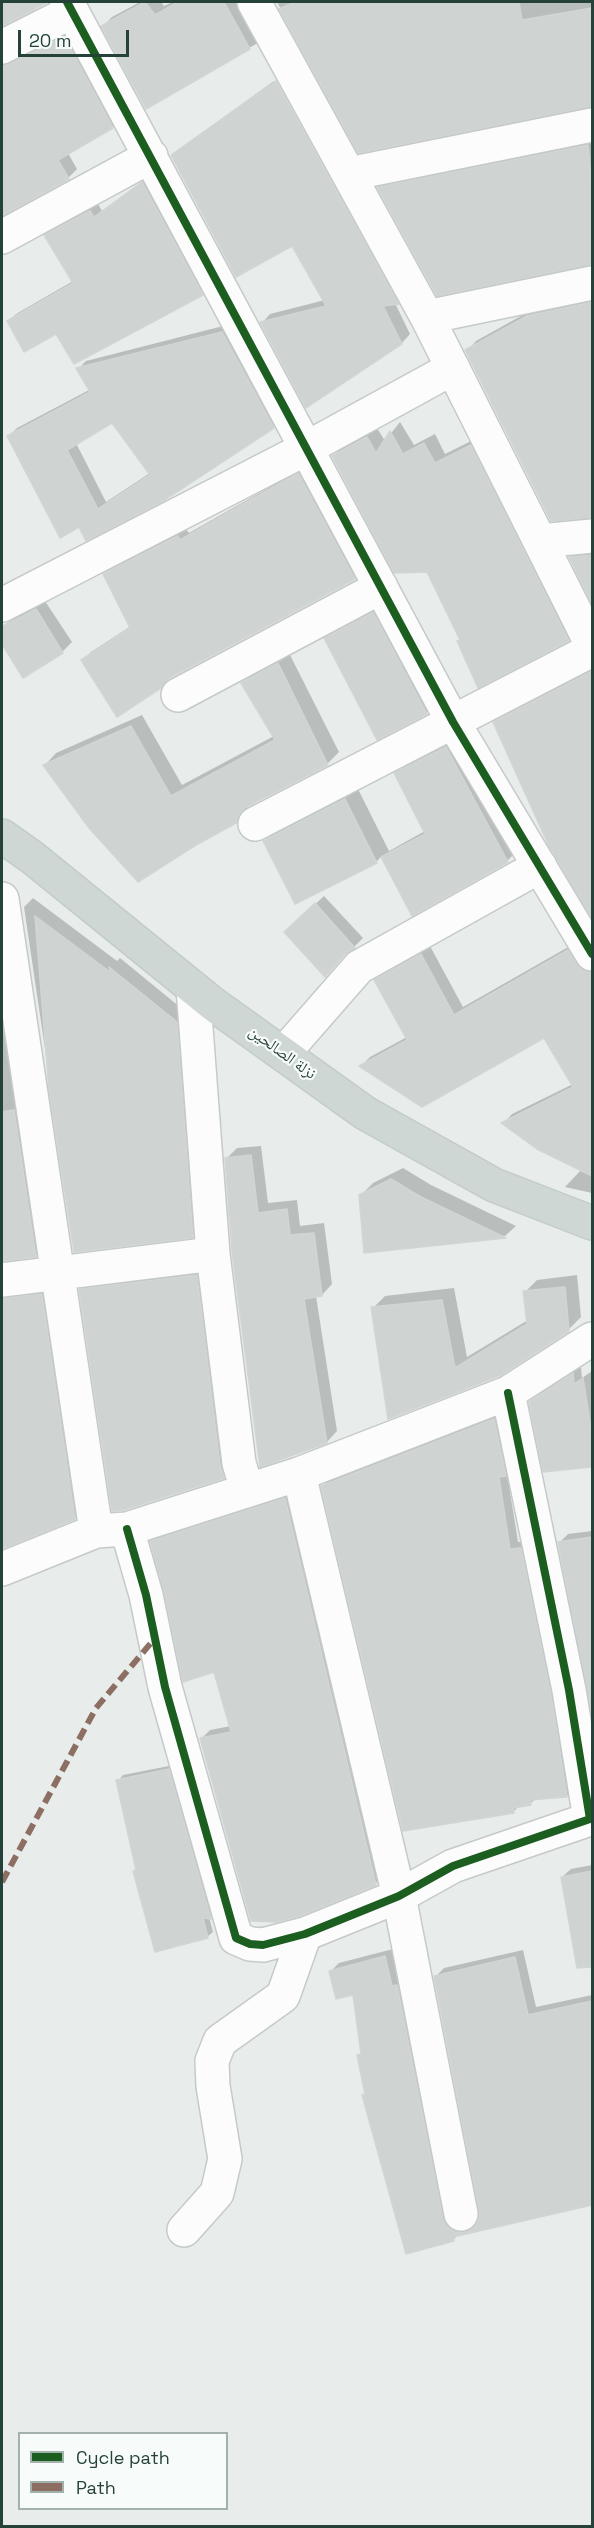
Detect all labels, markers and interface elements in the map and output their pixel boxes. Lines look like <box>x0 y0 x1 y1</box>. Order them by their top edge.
scale bar <box>21 18 132 56</box>
text: 20 m <box>29 29 72 52</box>
street label: نزلة الصالحين <box>245 1022 319 1084</box>
legend <box>18 2432 228 2510</box>
text: Cycle path <box>76 2446 170 2469</box>
text: Path <box>76 2476 116 2499</box>

